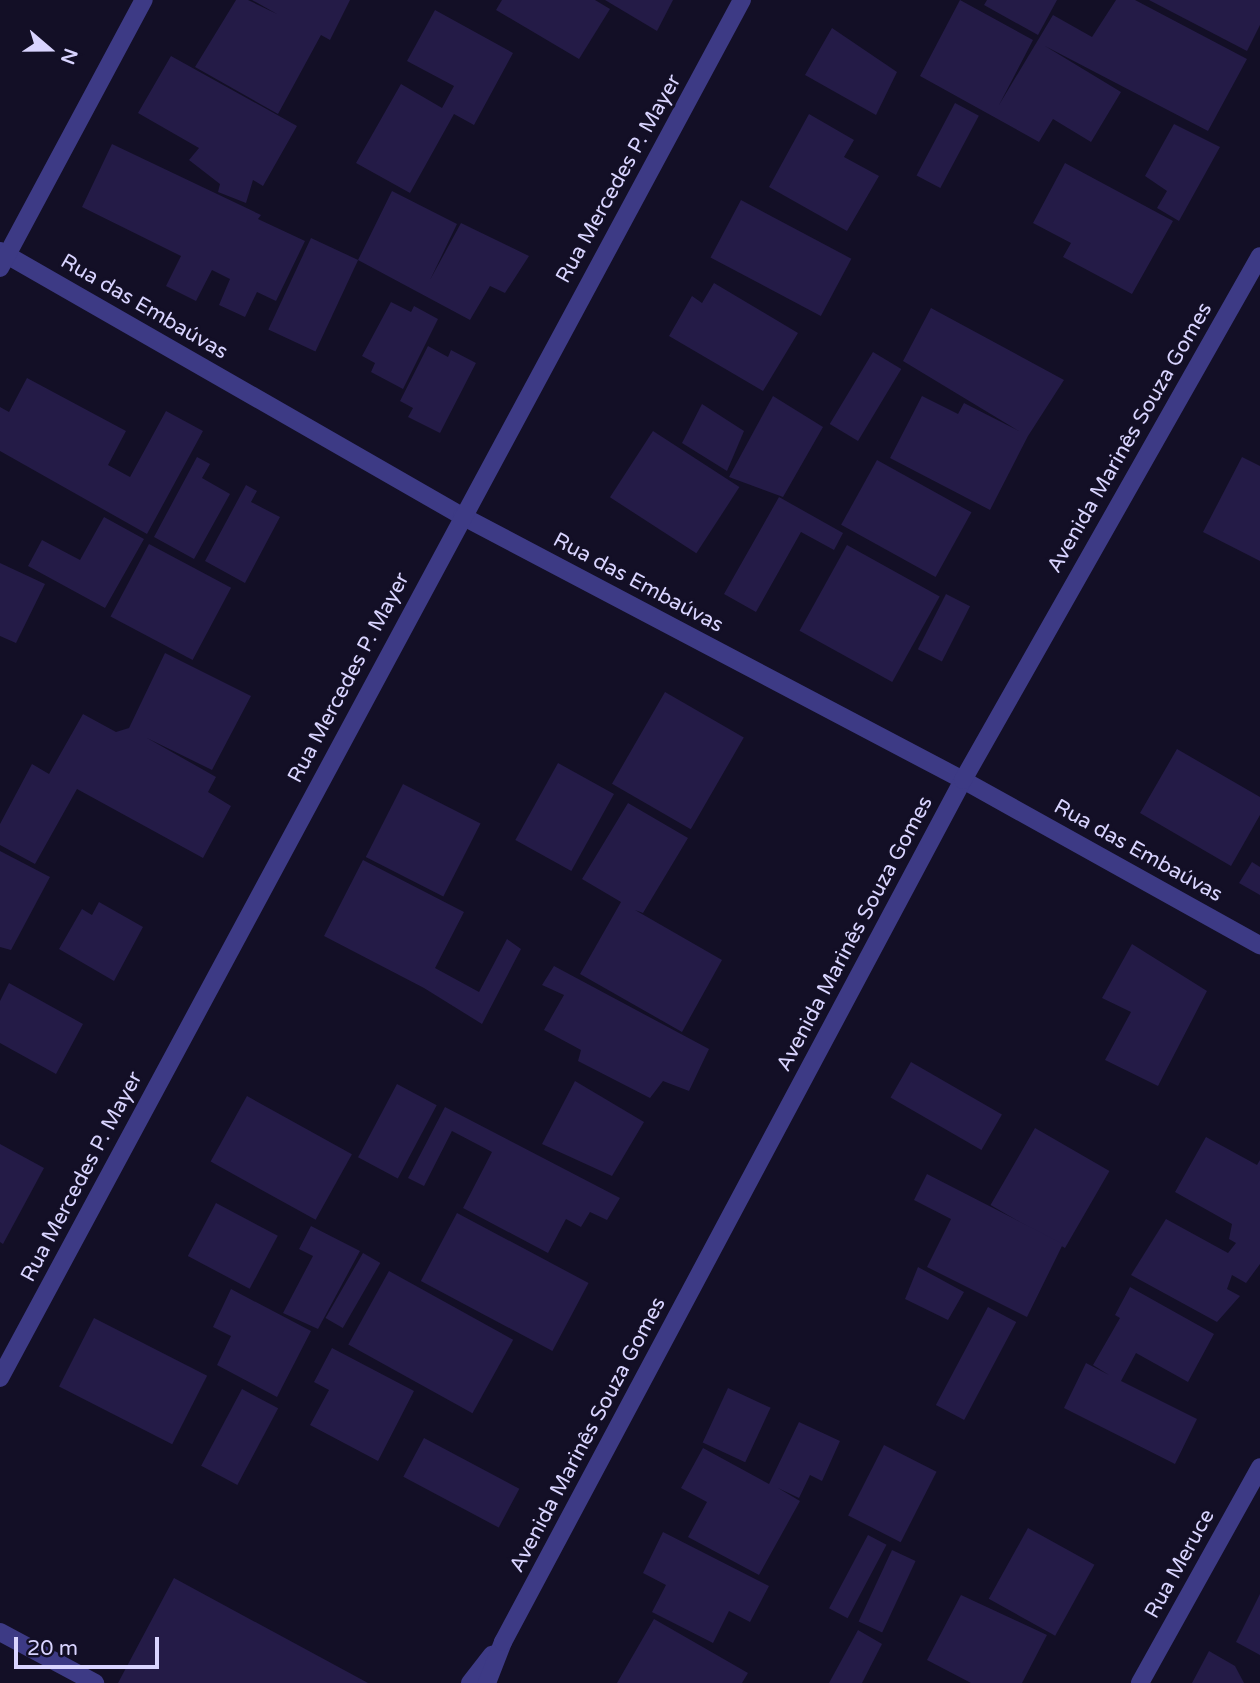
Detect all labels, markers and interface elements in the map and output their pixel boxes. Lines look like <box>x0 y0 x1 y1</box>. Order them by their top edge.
north arrow <box>14 14 84 84</box>
text: N <box>56 45 82 67</box>
street label: Rua Mercedes P. Mayer <box>551 70 687 288</box>
street label: Rua das Embaúvas <box>56 249 232 365</box>
street label: Avenida Marinês Souza Gomes <box>1042 298 1218 578</box>
street label: Rua das Embaúvas <box>549 528 727 638</box>
street label: Rua Mercedes P. Mayer <box>283 569 415 787</box>
street label: Avenida Marinês Souza Gomes <box>772 792 938 1076</box>
street label: Rua das Embaúvas <box>1049 794 1227 908</box>
street label: Rua Mercedes P. Mayer <box>16 1068 148 1286</box>
street label: Avenida Marinês Souza Gomes <box>505 1293 671 1577</box>
street label: Rua Meruce <box>1140 1505 1220 1623</box>
scale bar <box>18 1624 163 1668</box>
text: 20 m <box>27 1636 78 1661</box>

